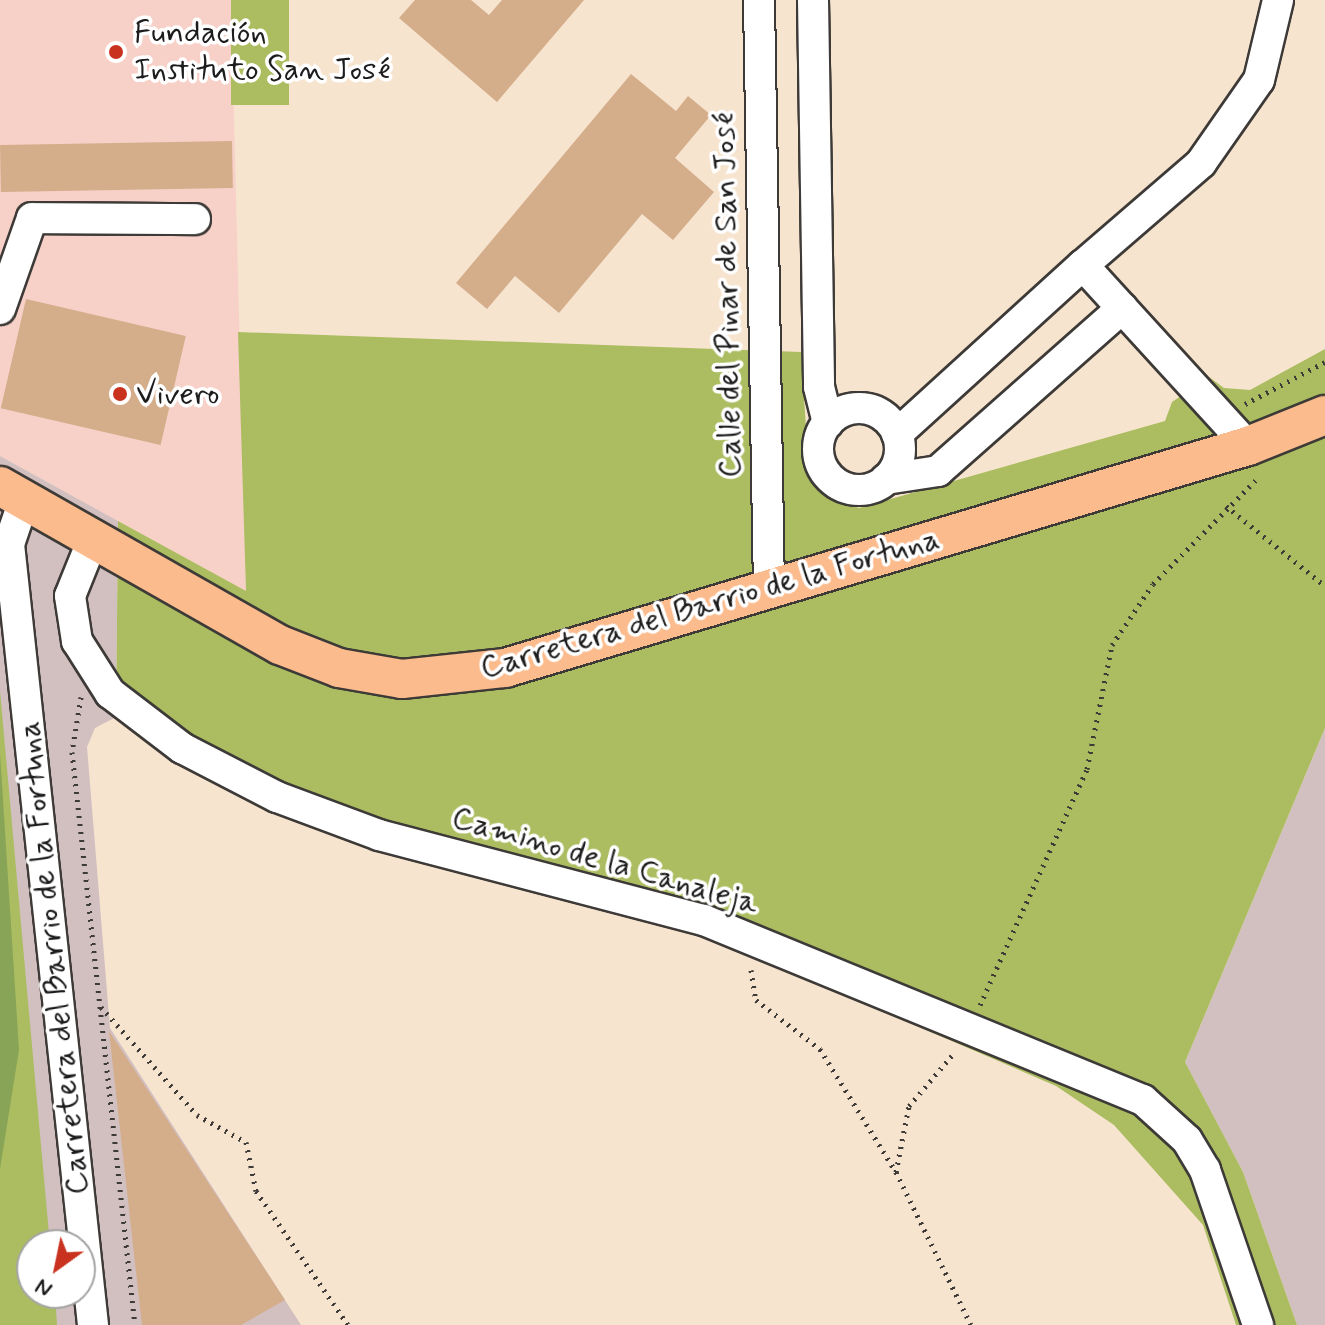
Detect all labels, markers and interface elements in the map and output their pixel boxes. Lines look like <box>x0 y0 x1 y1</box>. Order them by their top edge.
place label: Fundación Instituto San José <box>134 15 387 90</box>
marker: Fundación Instituto San José <box>105 41 127 63</box>
street label: Calle del Pinar de San José <box>706 112 750 478</box>
place label: Vivero <box>136 375 220 413</box>
marker: Vivero <box>111 385 129 403</box>
street label: Carretera del Barrio de la Fortuna <box>477 520 943 688</box>
street label: Carretera del Barrio de la Fortuna <box>10 720 98 1196</box>
street label: Camino de la Canaleja <box>449 799 761 923</box>
north arrow <box>16 1229 96 1309</box>
text: N <box>30 1272 58 1303</box>

